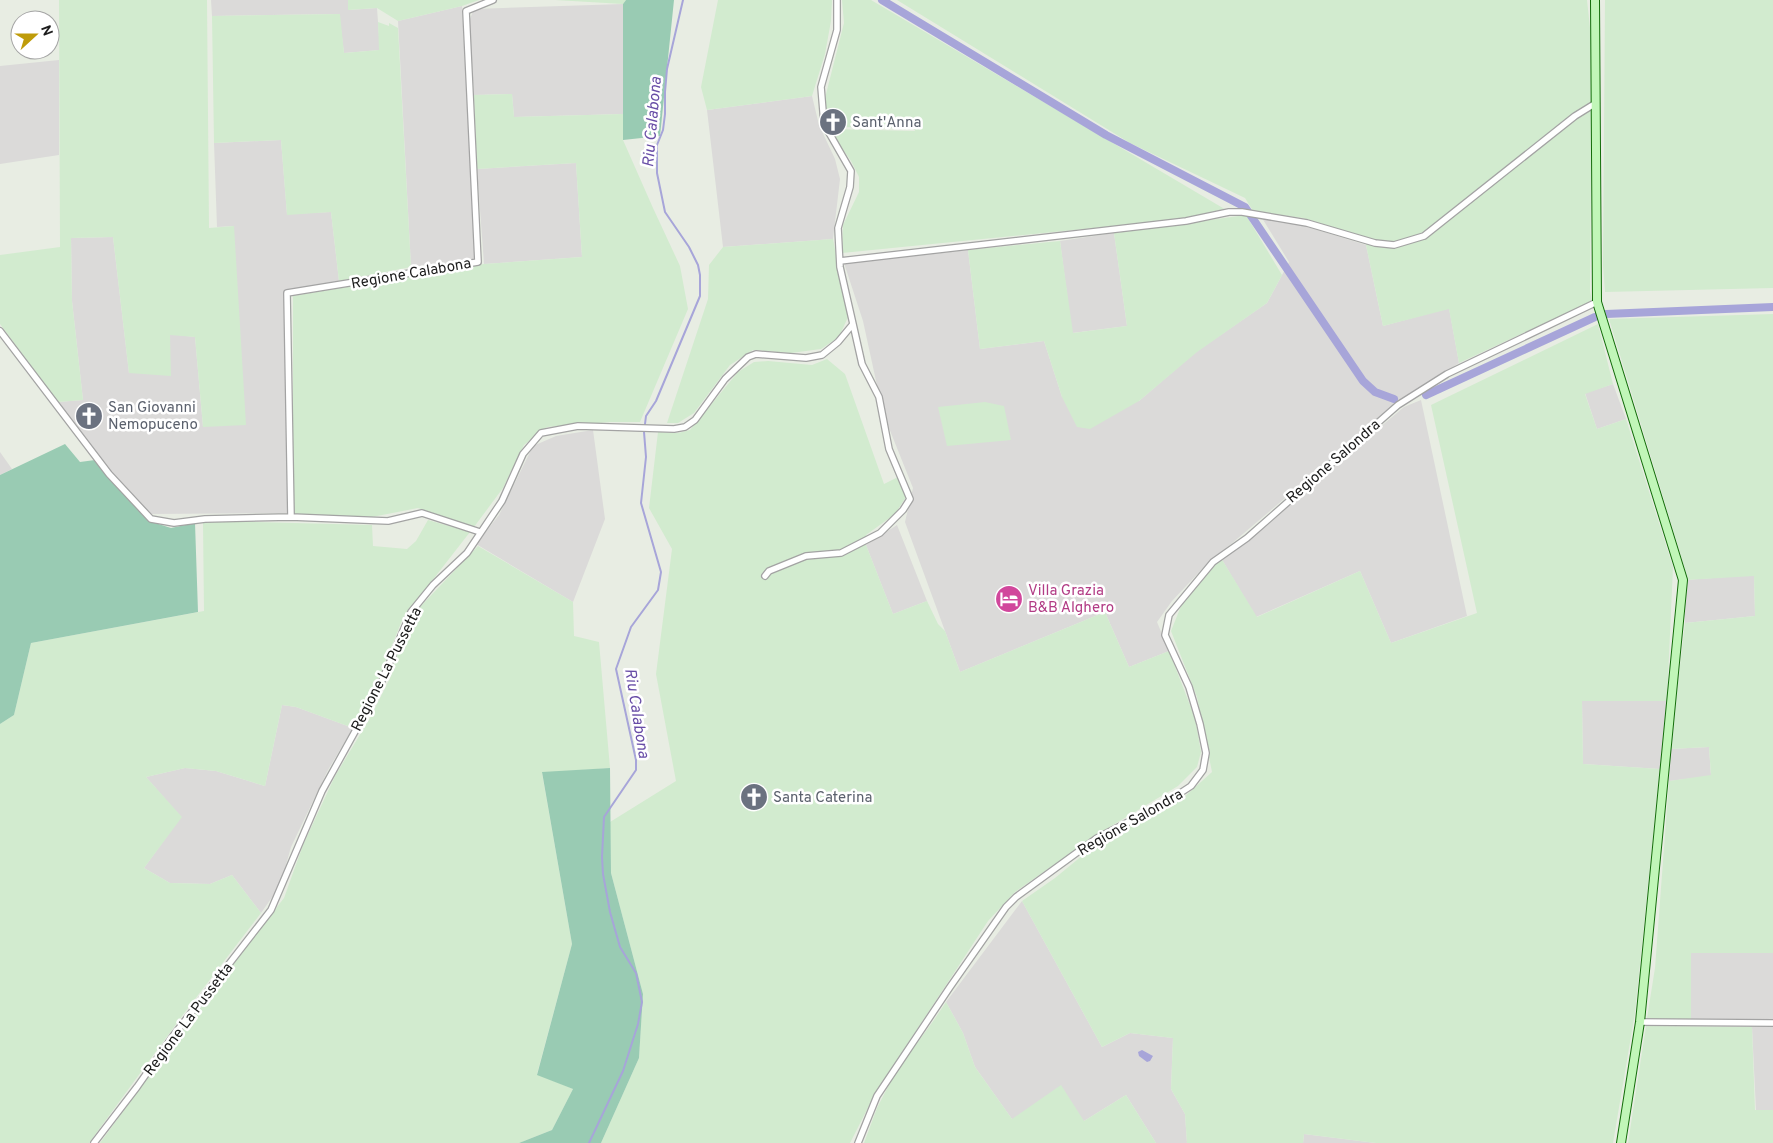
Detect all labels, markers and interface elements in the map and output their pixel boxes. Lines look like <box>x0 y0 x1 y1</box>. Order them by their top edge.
north arrow <box>10 10 60 60</box>
text: N <box>36 23 55 39</box>
water label: Riu Calabona <box>639 75 667 168</box>
church icon: Sant'Anna <box>818 107 848 137</box>
place label: Sant'Anna <box>852 114 921 133</box>
street label: Regione Calabona <box>350 255 473 294</box>
place label: San Giovanni Nemopuceno <box>108 399 198 435</box>
church icon: San Giovanni Nemopuceno <box>74 401 104 431</box>
street label: Regione Salondra <box>1283 416 1385 508</box>
place label: Villa Grazia B&B Alghero <box>1028 582 1114 618</box>
hotel icon: Villa Grazia B&B Alghero <box>994 584 1024 614</box>
street label: Regione La Pussetta <box>348 604 427 735</box>
water label: Riu Calabona <box>619 667 653 761</box>
church icon: Santa Caterina <box>739 782 769 812</box>
street label: Regione Salondra <box>1075 785 1187 861</box>
place label: Santa Caterina <box>773 789 872 808</box>
street label: Regione La Pussetta <box>140 960 238 1080</box>

